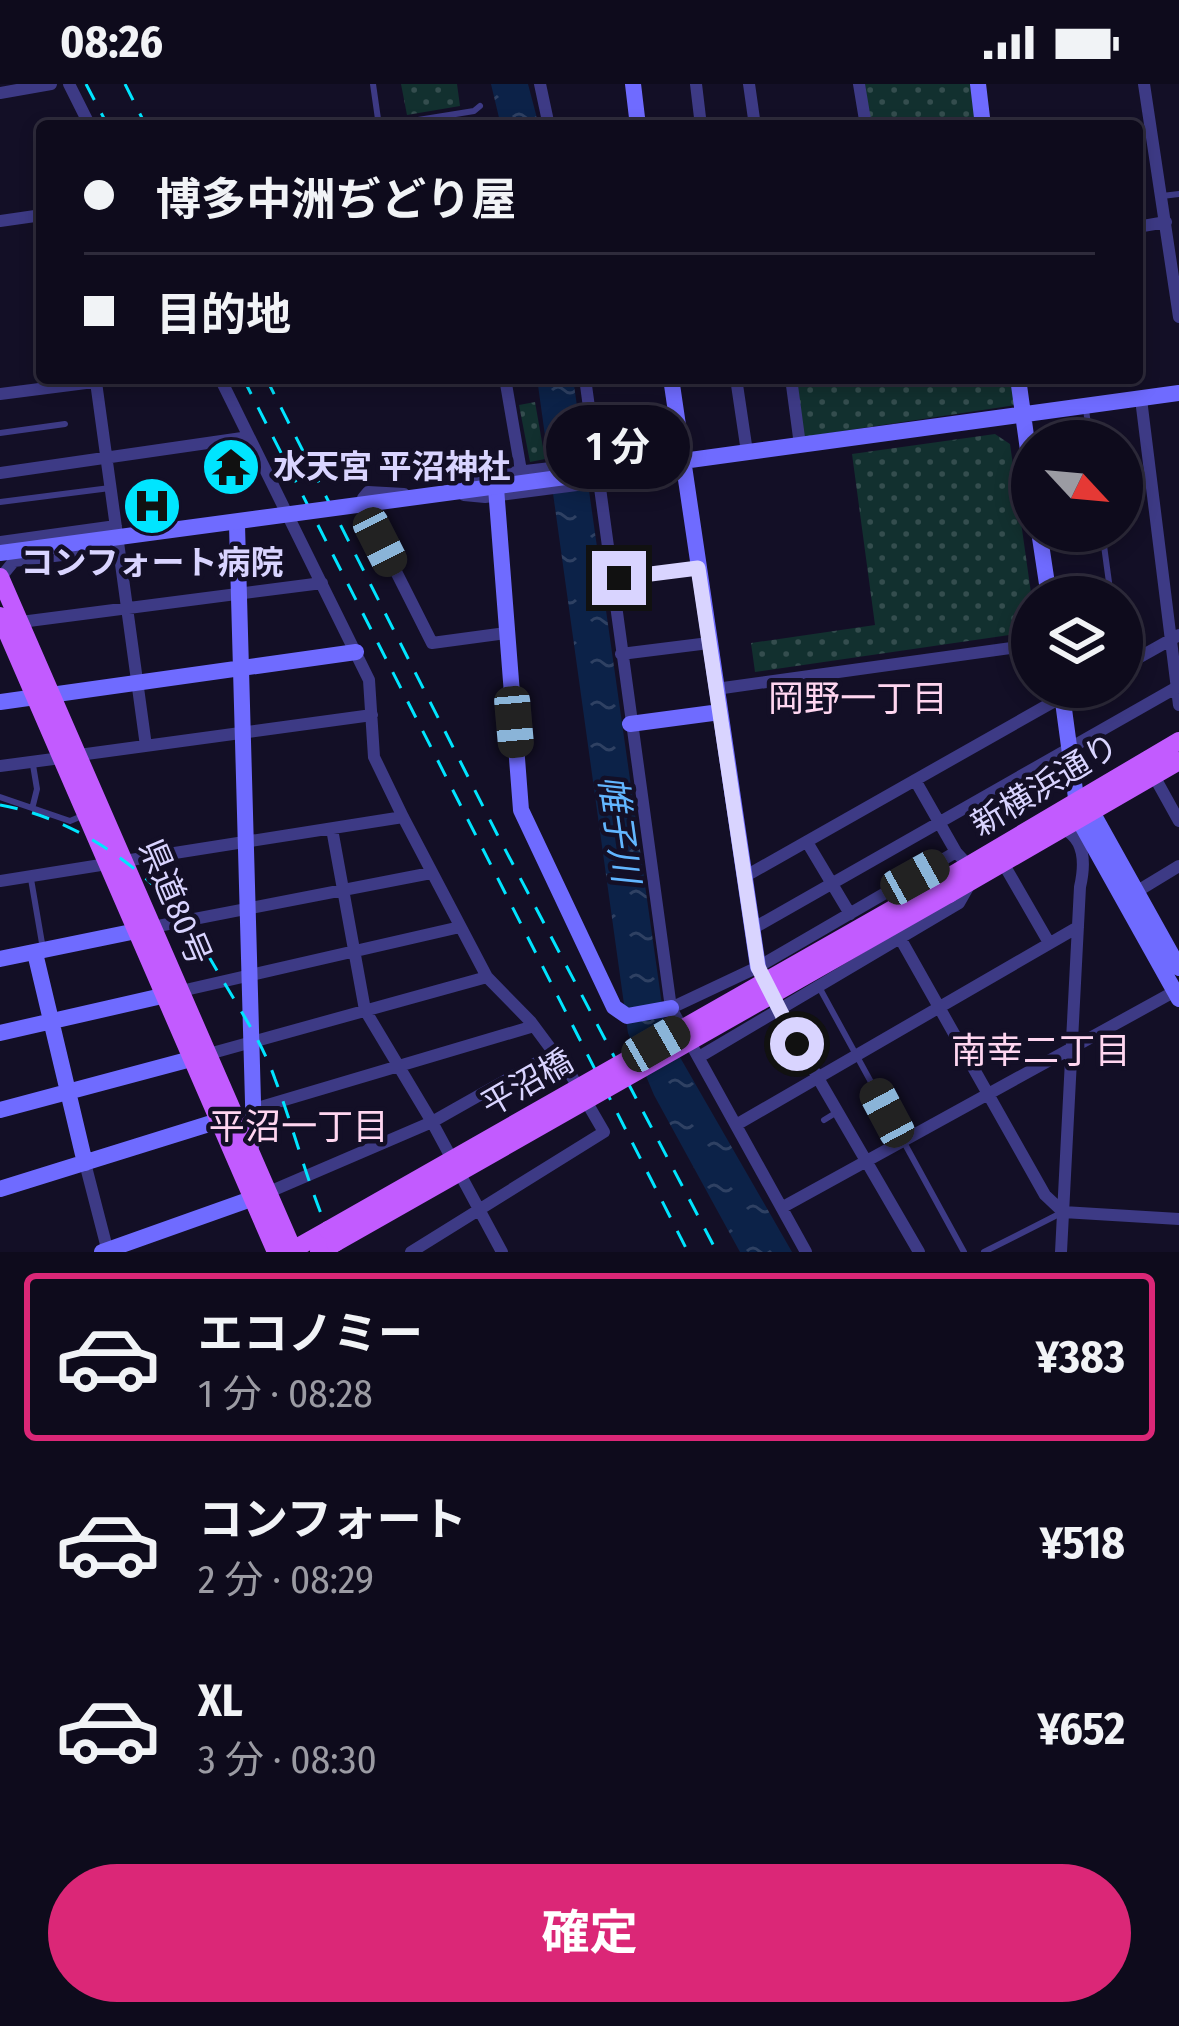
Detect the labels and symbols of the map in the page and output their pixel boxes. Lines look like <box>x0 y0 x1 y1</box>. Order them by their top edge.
callout: 1 分 <box>547 404 691 488</box>
north arrow <box>1011 420 1143 552</box>
temple icon: 水天宮 平沼神社 <box>200 436 262 498</box>
place label: 水天宮 平沼神社 <box>273 447 511 487</box>
hospital icon: コンフォート病院 <box>121 475 183 537</box>
car <box>348 502 412 582</box>
place label: コンフォート病院 <box>20 543 284 583</box>
route end <box>592 551 646 605</box>
district label: 岡野一丁目 <box>768 677 948 721</box>
car <box>493 685 535 759</box>
street label: 新横浜通り <box>964 725 1126 845</box>
water label: 帷子川 <box>590 772 649 889</box>
street label: 県道80号 <box>131 833 219 971</box>
car <box>875 844 955 910</box>
car <box>616 1010 696 1078</box>
route start <box>770 1017 824 1071</box>
district label: 南幸二丁目 <box>951 1029 1131 1073</box>
street label: 平沼橋 <box>474 1041 580 1125</box>
car <box>854 1073 920 1153</box>
district label: 平沼一丁目 <box>209 1105 389 1149</box>

